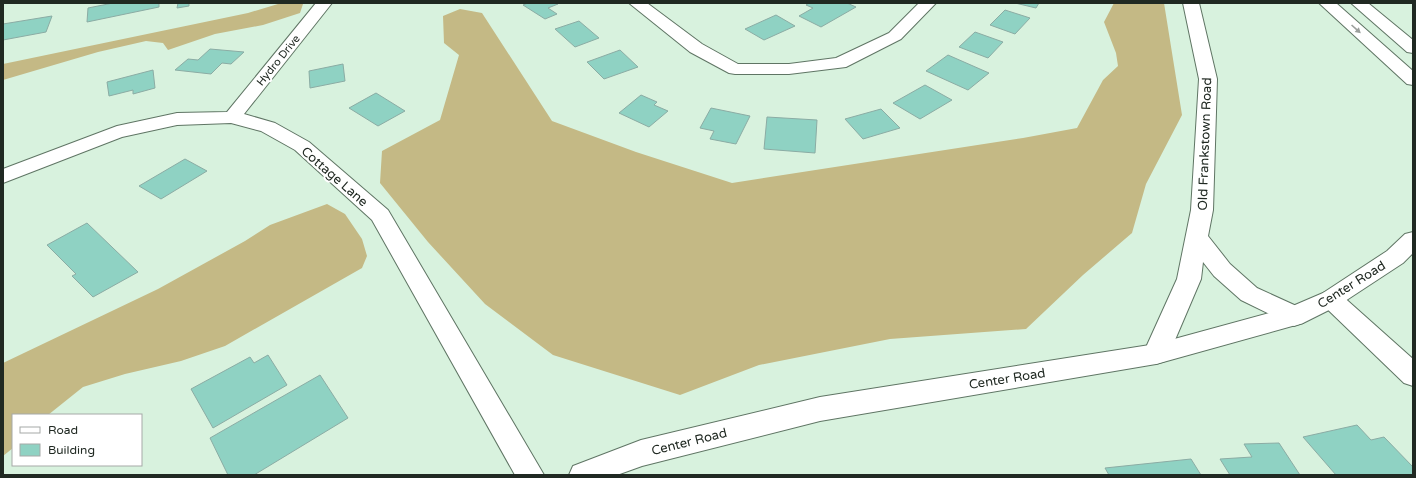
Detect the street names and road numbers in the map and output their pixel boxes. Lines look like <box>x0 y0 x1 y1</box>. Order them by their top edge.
street label: Hydro Drive <box>254 32 303 88</box>
street label: Old Frankstown Road <box>1195 77 1215 211</box>
street label: Cottage Lane <box>298 144 371 210</box>
street label: Center Road <box>1315 258 1389 312</box>
street label: Center Road <box>968 365 1047 393</box>
street label: Center Road <box>650 425 729 459</box>

